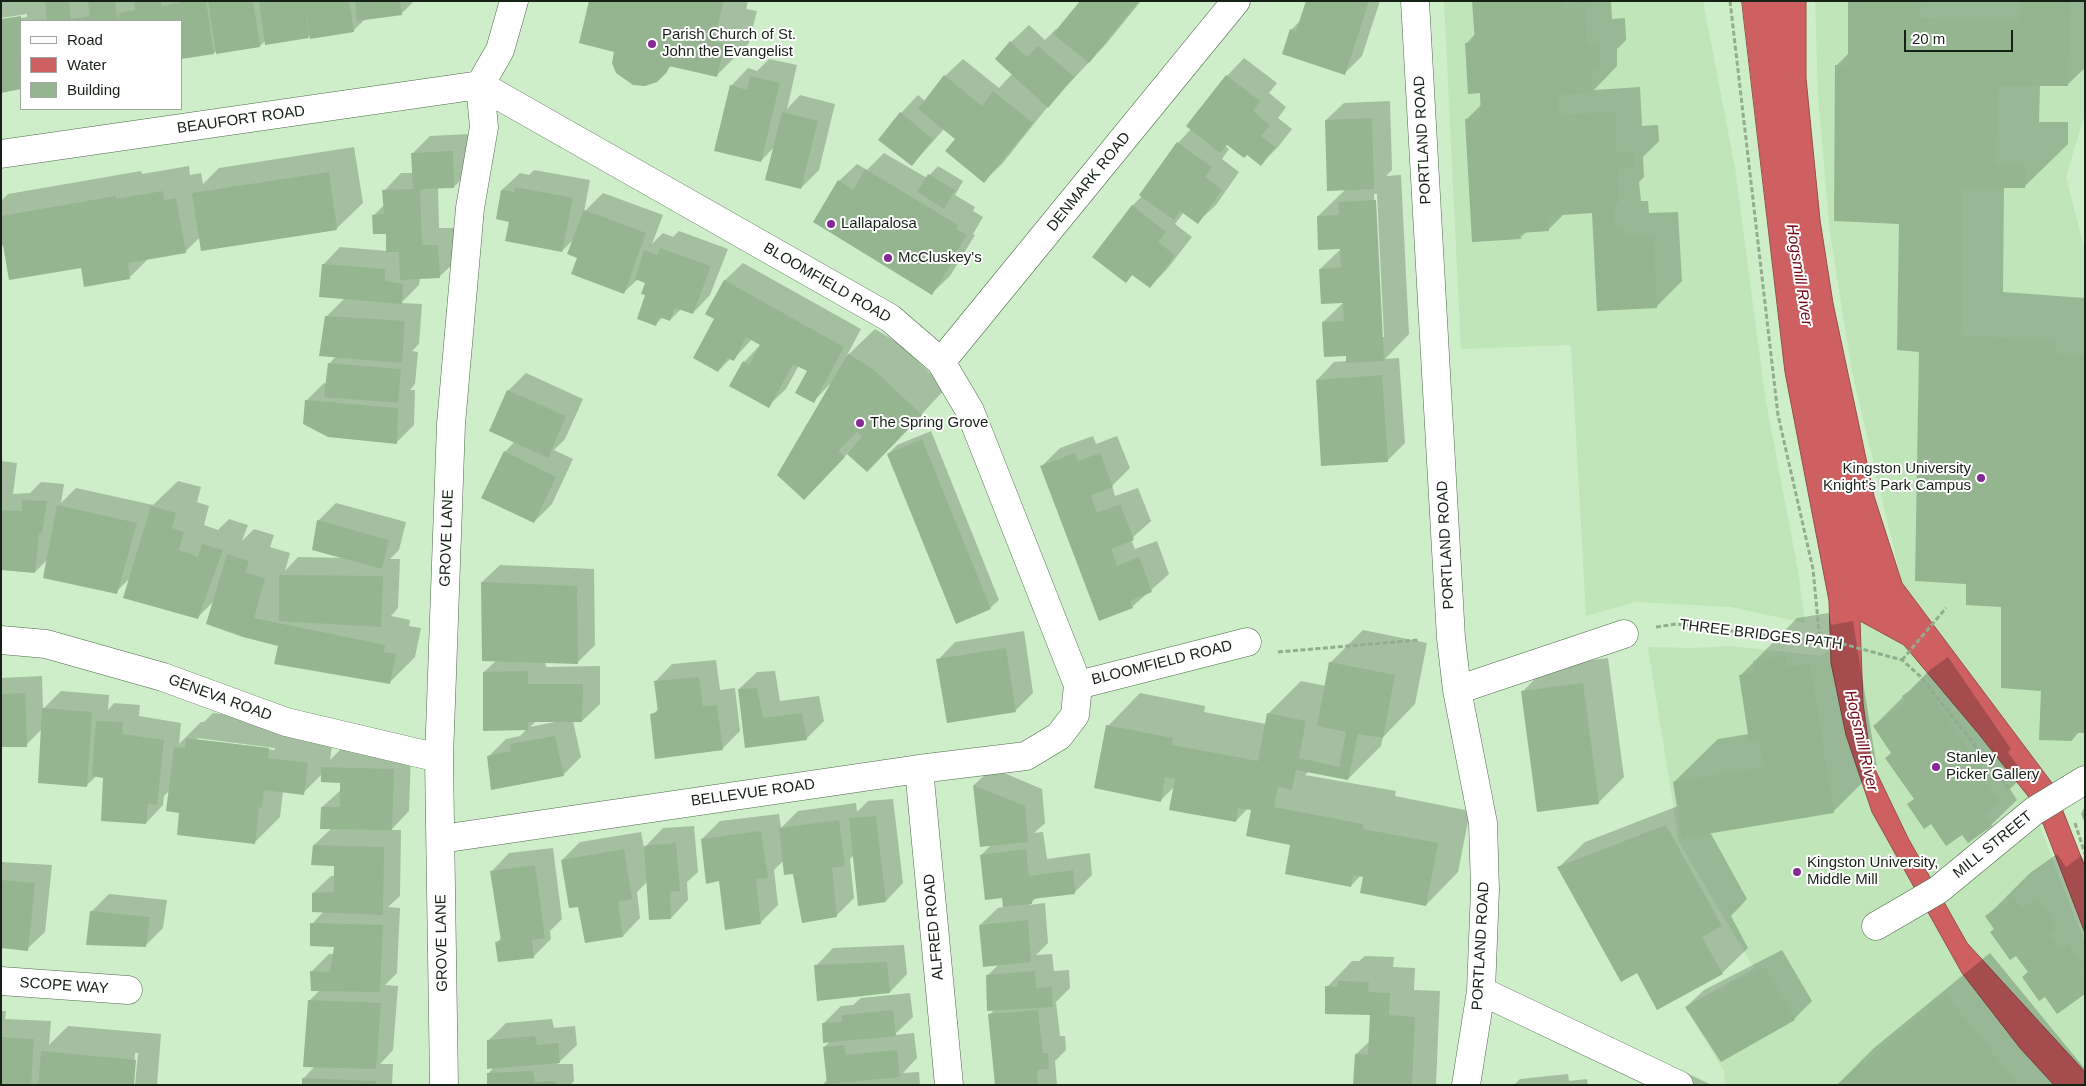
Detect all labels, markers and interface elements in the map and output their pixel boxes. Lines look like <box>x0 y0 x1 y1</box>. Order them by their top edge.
legend <box>20 20 182 110</box>
scale bar <box>1906 20 2015 52</box>
place label: Parish Church of St. John the Evangelist <box>662 26 796 61</box>
text: 20 m <box>1912 30 1945 47</box>
text: Road <box>67 31 103 48</box>
marker: Parish Church of St. John the Evangelist <box>646 38 658 50</box>
text: Water <box>67 56 106 73</box>
street label: PORTLAND ROAD <box>1411 75 1435 205</box>
text: Building <box>67 81 120 98</box>
street label: BEAUFORT ROAD <box>176 102 306 138</box>
street label: DENMARK ROAD <box>1043 129 1135 235</box>
place label: Lallapalosa <box>841 215 917 233</box>
marker: Lallapalosa <box>825 218 837 230</box>
water label: Hogsmill River <box>1781 223 1817 327</box>
street label: BLOOMFIELD ROAD <box>760 239 894 327</box>
place label: McCluskey's <box>898 249 982 267</box>
marker: McCluskey's <box>882 252 894 264</box>
place label: The Spring Grove <box>870 414 988 432</box>
marker: The Spring Grove <box>854 417 866 429</box>
place label: Kingston University Knight's Park Campus <box>1823 460 1971 495</box>
marker: Kingston University Knight's Park Campus <box>1975 472 1987 484</box>
street label: PORTLAND ROAD <box>1434 480 1458 610</box>
street label: GROVE LANE <box>436 489 458 587</box>
street label: THREE BRIDGES PATH <box>1678 616 1844 654</box>
street label: BLOOMFIELD ROAD <box>1090 637 1234 689</box>
street label: GENEVA ROAD <box>166 671 274 725</box>
water label: Hogsmill River <box>1840 689 1882 793</box>
place label: Stanley Picker Gallery <box>1946 749 2039 784</box>
marker: Stanley Picker Gallery <box>1930 761 1942 773</box>
street label: BELLEVUE ROAD <box>690 775 816 811</box>
street label: MILL STREET <box>1950 808 2036 882</box>
place label: Kingston University, Middle Mill <box>1807 854 1938 889</box>
marker: Kingston University, Middle Mill <box>1791 866 1803 878</box>
street label: ALFRED ROAD <box>920 873 948 981</box>
street label: PORTLAND ROAD <box>1469 881 1493 1011</box>
street label: GROVE LANE <box>432 894 452 992</box>
street label: SCOPE WAY <box>19 974 109 998</box>

